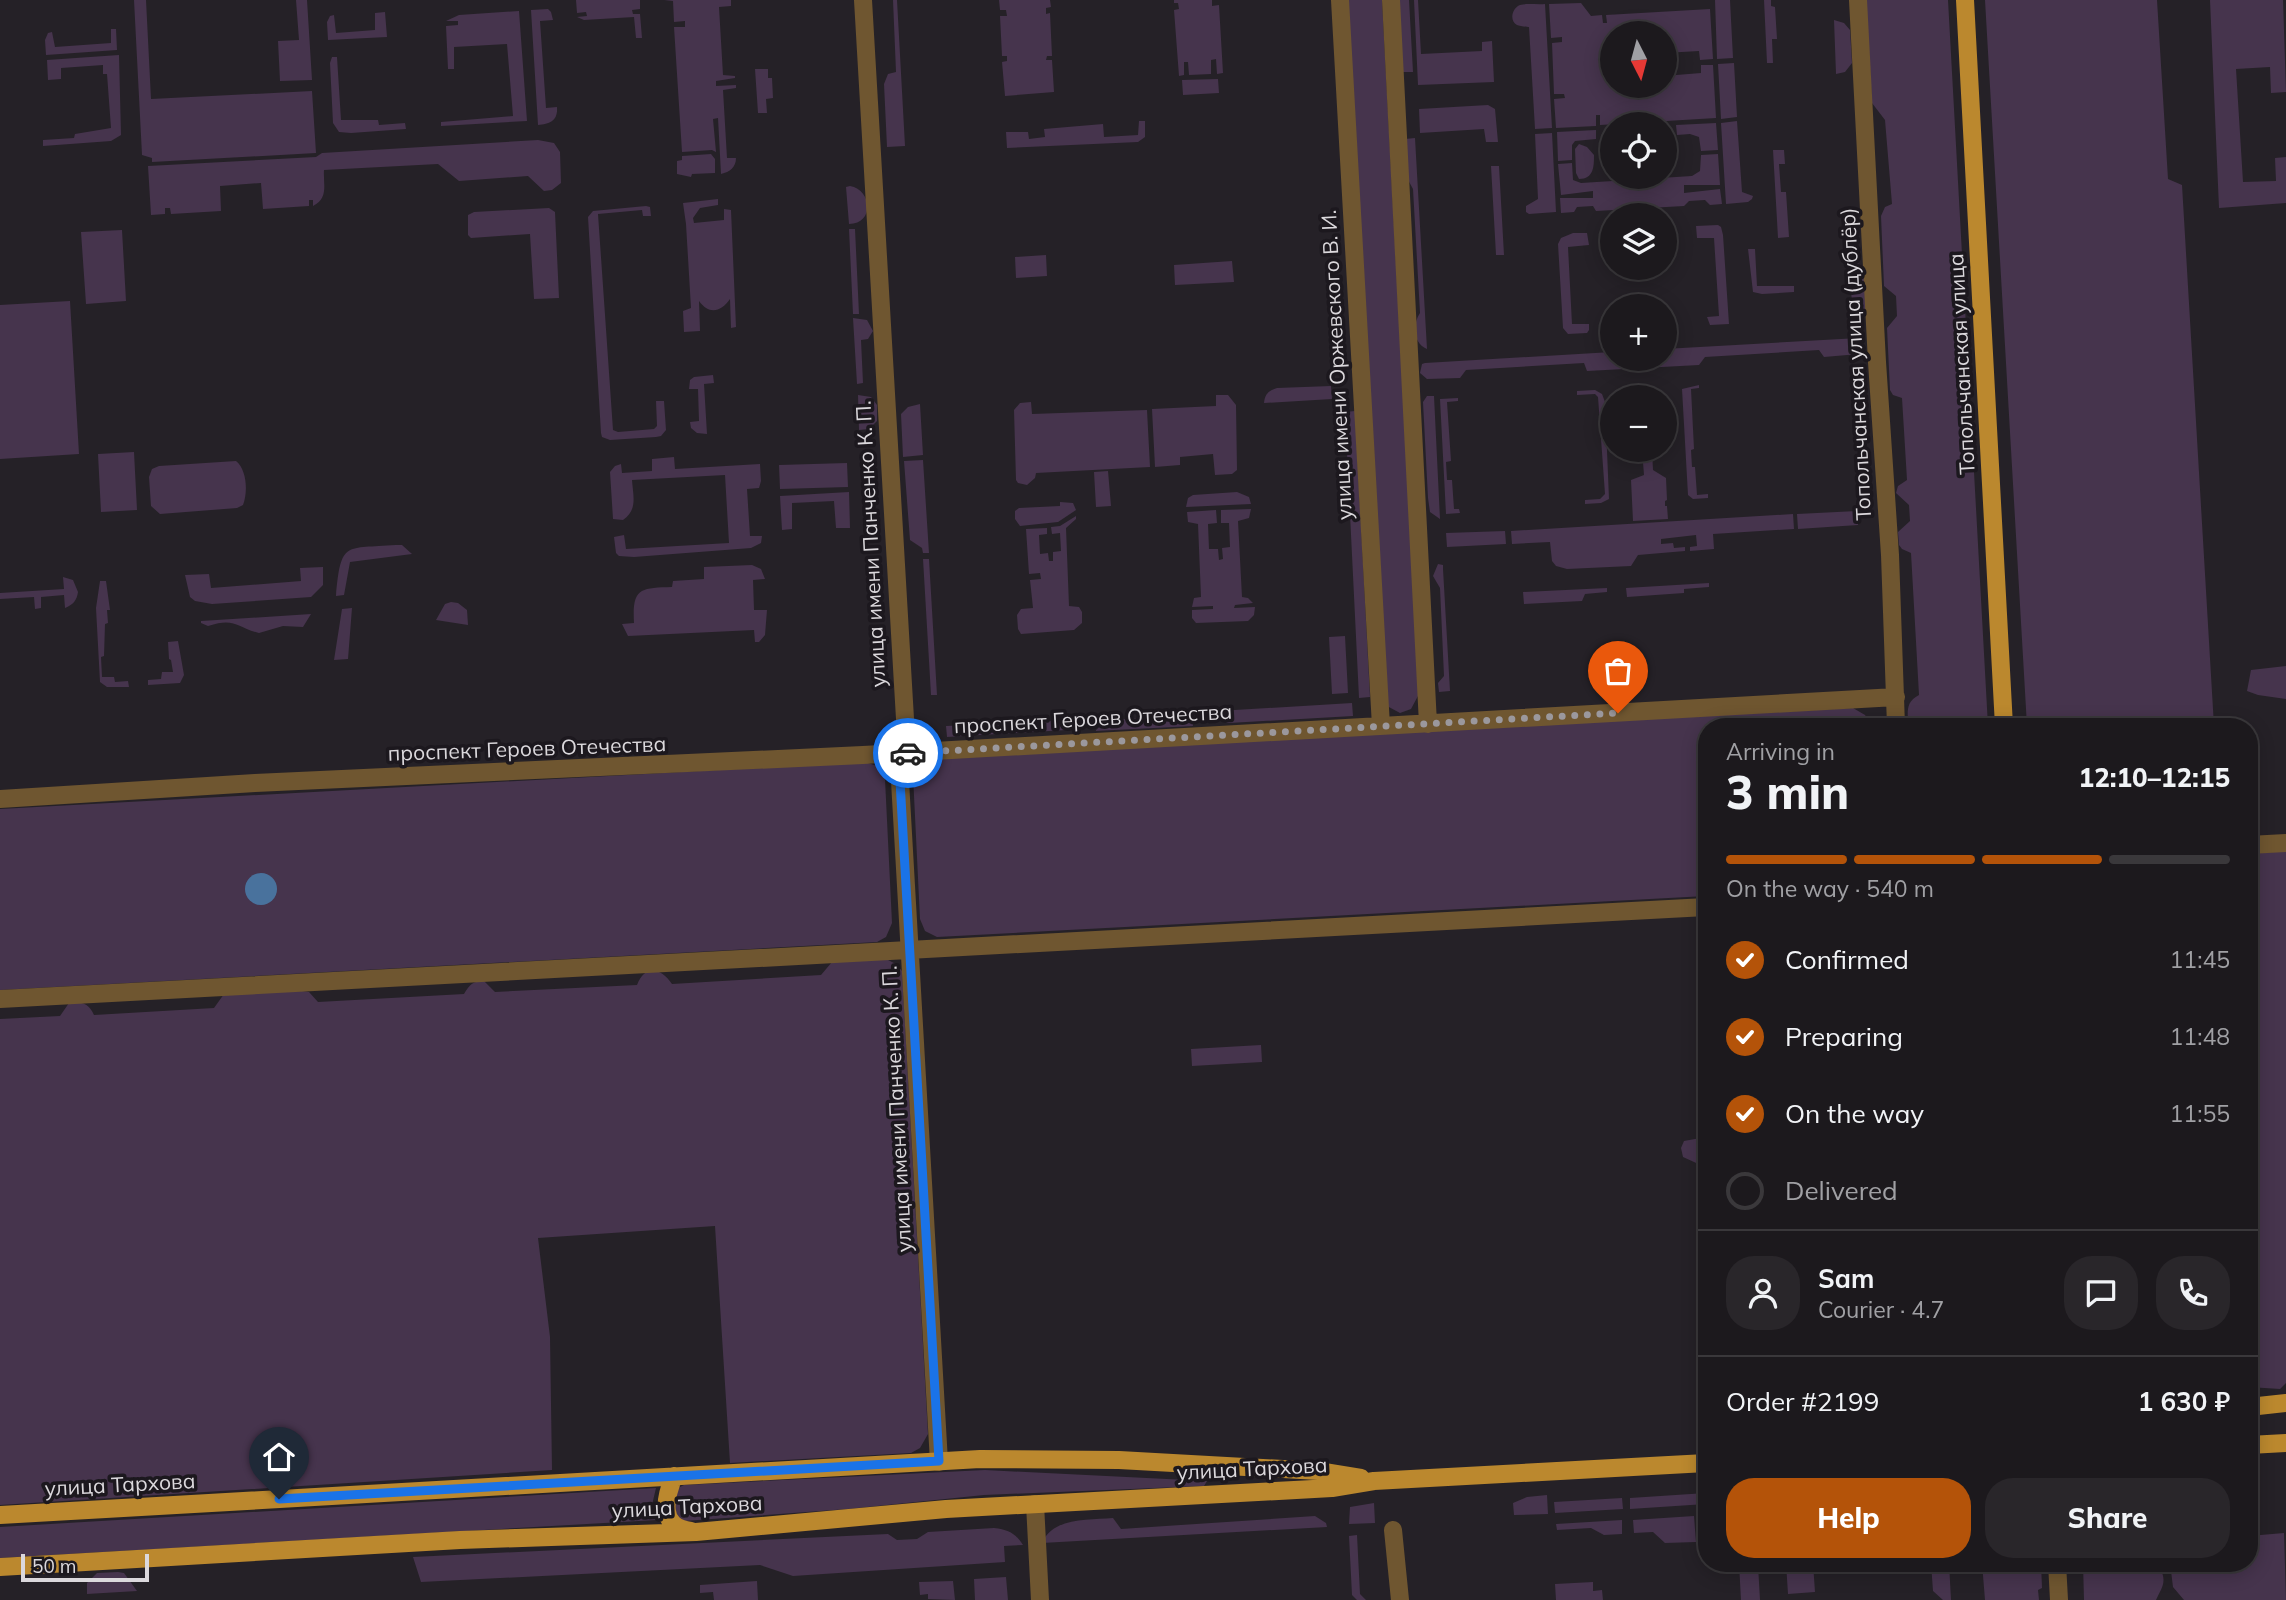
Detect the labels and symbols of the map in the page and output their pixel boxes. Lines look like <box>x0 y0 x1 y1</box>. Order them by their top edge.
north arrow <box>1600 21 1676 98</box>
street label: Топольчанская улица (дублёр) <box>1834 207 1876 521</box>
street label: улица имени Оржевского В. И. <box>1315 209 1357 521</box>
street label: Топольчанская улица <box>1942 253 1980 475</box>
street label: улица имени Панченко К. П. <box>850 400 890 688</box>
pin <box>1588 641 1648 713</box>
street label: проспект Героев Отечества <box>953 698 1233 738</box>
courier <box>873 718 943 788</box>
street label: проспект Героев Отечества <box>387 730 667 766</box>
street label: улица имени Панченко К. П. <box>876 965 916 1253</box>
pin <box>249 1427 309 1499</box>
street label: улица Тархова <box>1176 1451 1328 1485</box>
street label: улица Тархова <box>44 1467 196 1501</box>
street label: улица Тархова <box>611 1489 763 1523</box>
scale bar <box>21 1551 149 1583</box>

